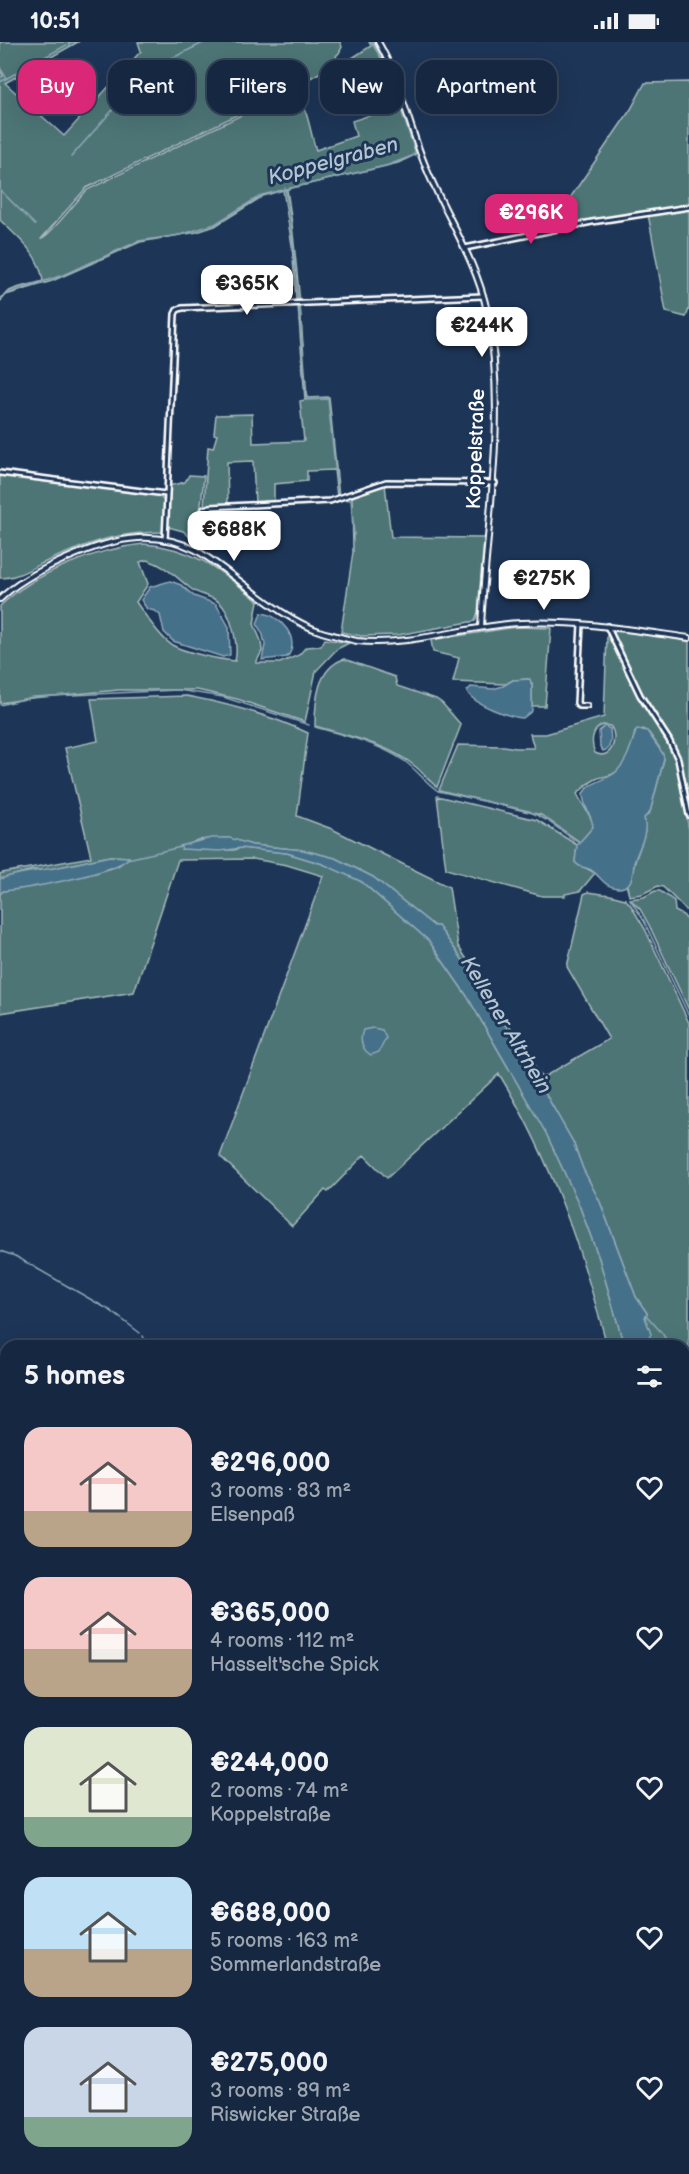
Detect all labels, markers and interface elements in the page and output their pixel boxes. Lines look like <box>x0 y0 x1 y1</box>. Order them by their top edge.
text: 10:51 <box>30 8 80 35</box>
chip: Buy <box>18 60 96 114</box>
chip: Rent <box>108 60 195 114</box>
chip: Filters <box>207 60 308 114</box>
chip: New <box>320 60 404 114</box>
chip: Apartment <box>416 60 557 114</box>
water label: Koppelgraben <box>265 132 401 190</box>
pin: €296K <box>489 194 573 245</box>
text: €296K <box>499 201 563 225</box>
pin: €365K <box>205 265 289 316</box>
text: €365K <box>215 272 279 296</box>
pin: €244K <box>440 307 524 358</box>
text: €244K <box>450 314 514 338</box>
street label: Koppelstraße <box>462 388 490 510</box>
pin: €688K <box>192 511 276 562</box>
text: €688K <box>202 518 266 542</box>
pin: €275K <box>502 560 586 611</box>
text: €275K <box>513 567 575 591</box>
water label: Kellener Altrhein <box>455 952 557 1098</box>
icon: filters <box>633 1360 666 1393</box>
text: 5 homes <box>24 1361 125 1392</box>
text: €296,000 <box>210 1448 331 1479</box>
icon: home <box>72 1451 144 1523</box>
icon: heart <box>633 1471 666 1504</box>
text: 3 rooms · 83 m² <box>210 1479 351 1503</box>
text: Elsenpaß <box>210 1503 295 1527</box>
text: €365,000 <box>210 1598 330 1629</box>
icon: home <box>72 1601 144 1673</box>
icon: heart <box>633 1621 666 1654</box>
text: 4 rooms · 112 m² <box>210 1629 354 1653</box>
text: Hasselt'sche Spick <box>210 1653 379 1677</box>
text: €244,000 <box>210 1748 329 1779</box>
icon: home <box>72 1751 144 1823</box>
icon: heart <box>633 1771 666 1804</box>
text: 2 rooms · 74 m² <box>210 1779 348 1803</box>
text: Koppelstraße <box>210 1803 331 1827</box>
text: €688,000 <box>210 1898 331 1929</box>
icon: home <box>72 1901 144 1973</box>
icon: heart <box>633 1921 666 1954</box>
text: 5 rooms · 163 m² <box>210 1929 359 1953</box>
text: Sommerlandstraße <box>210 1953 381 1977</box>
text: €275,000 <box>210 2048 328 2079</box>
icon: home <box>72 2051 144 2123</box>
icon: heart <box>633 2071 666 2104</box>
text: 3 rooms · 89 m² <box>210 2079 351 2103</box>
text: Riswicker Straße <box>210 2103 360 2127</box>

